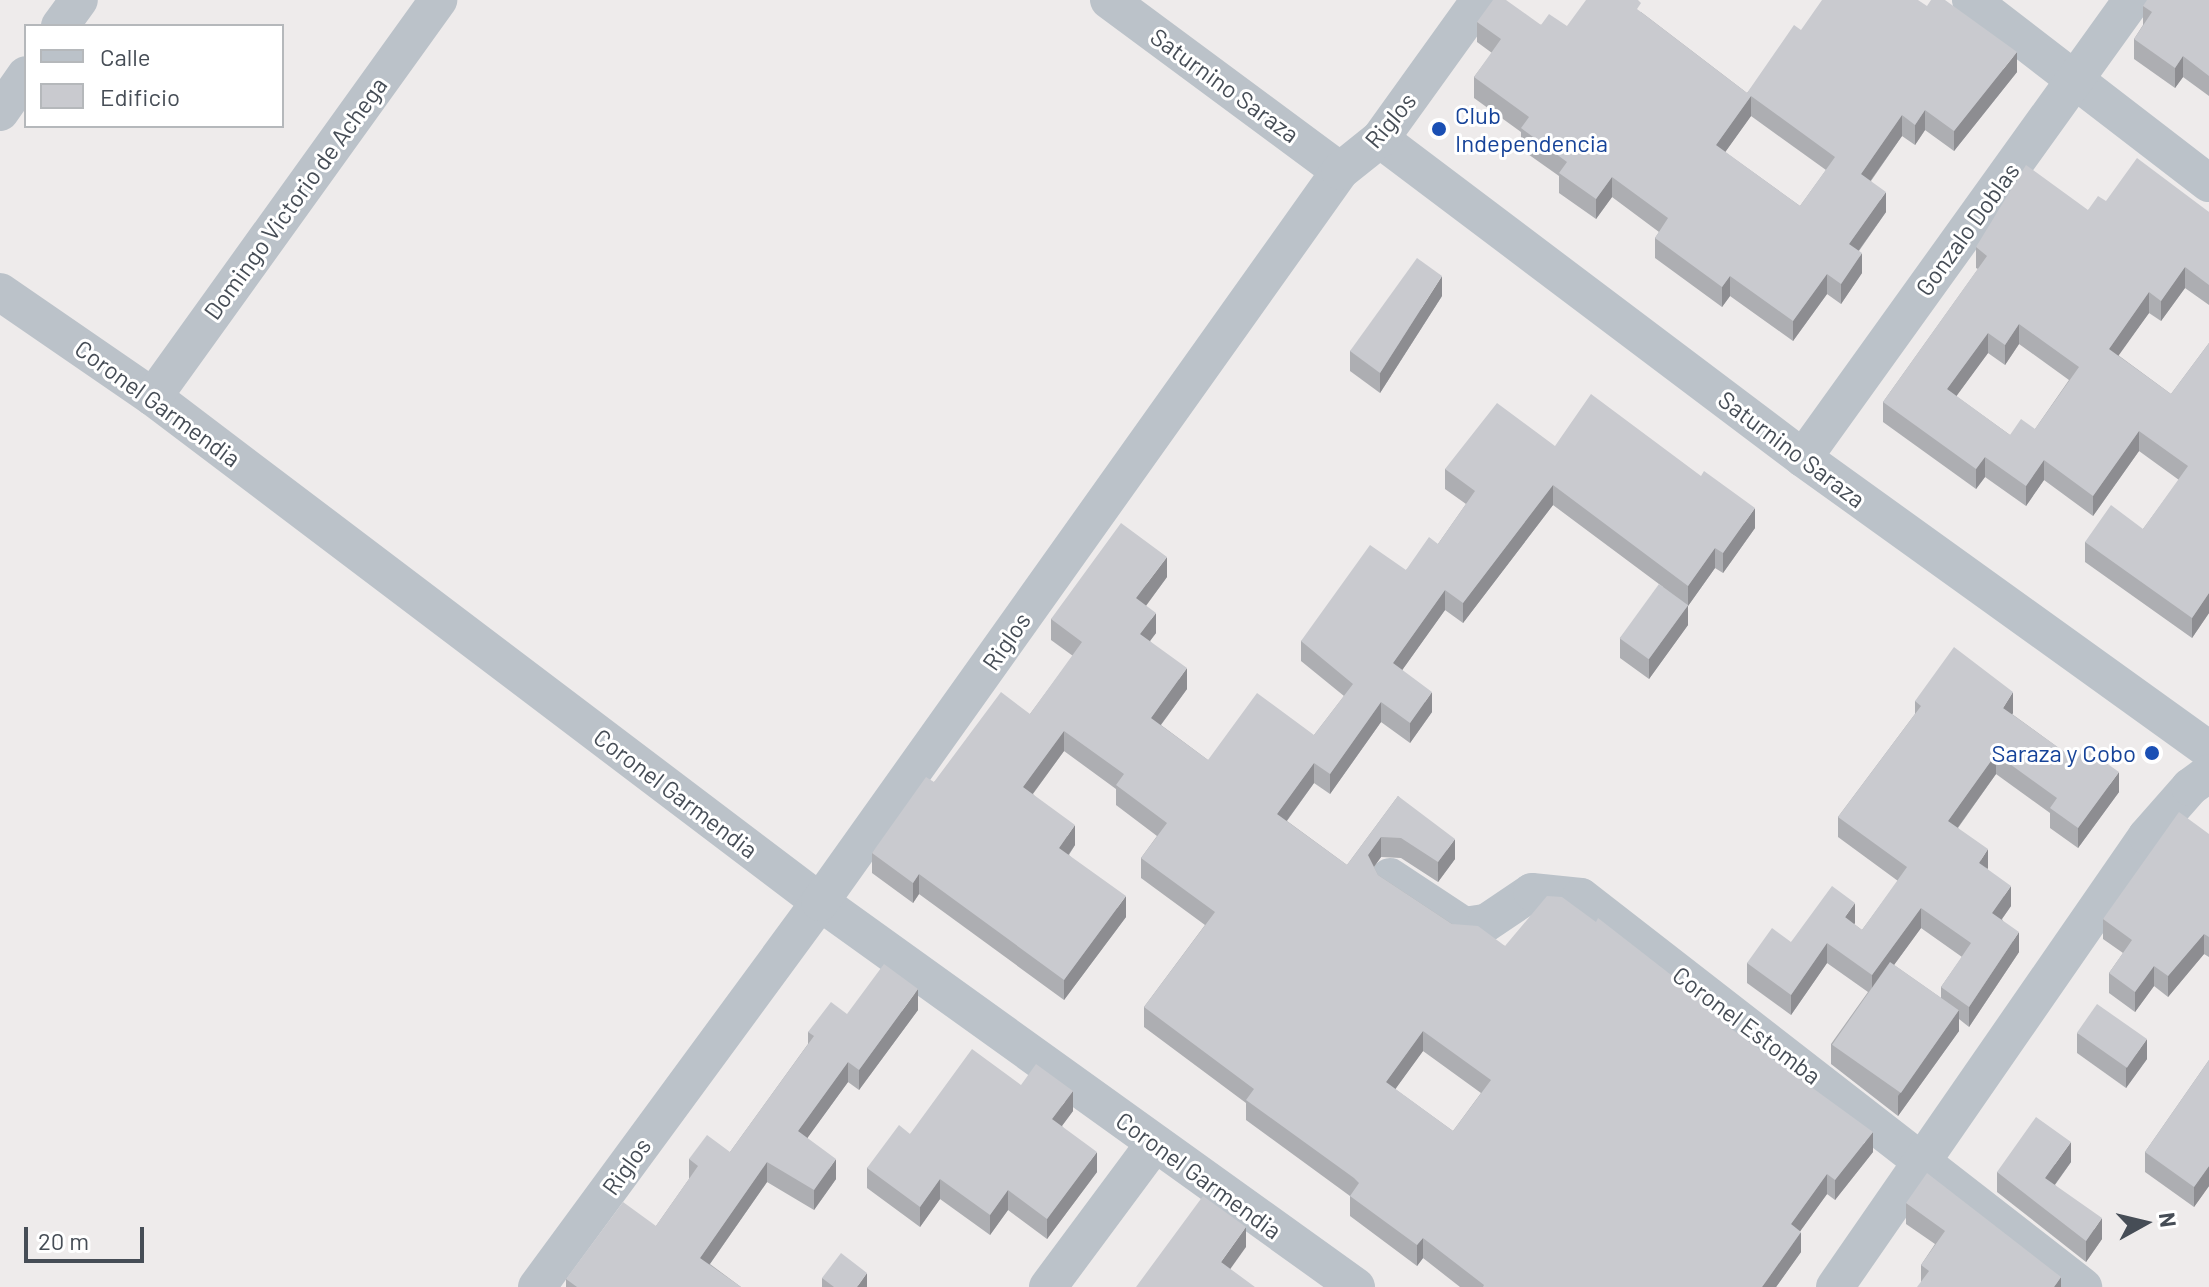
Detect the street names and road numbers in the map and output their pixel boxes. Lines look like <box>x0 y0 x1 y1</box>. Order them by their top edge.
street label: Saturnino Saraza <box>1145 22 1305 148</box>
street label: Domingo Victorio de Achega <box>197 71 393 325</box>
street label: Riglos <box>1358 86 1422 154</box>
street label: Gonzalo Doblas <box>1909 157 2025 301</box>
street label: Coronel Garmendia <box>70 333 246 473</box>
street label: Saturnino Saraza <box>1713 384 1871 514</box>
street label: Riglos <box>976 607 1036 675</box>
street label: Coronel Garmendia <box>588 722 764 864</box>
street label: Coronel Estomba <box>1667 960 1827 1090</box>
street label: Coronel Garmendia <box>1111 1105 1287 1245</box>
street label: Riglos <box>596 1132 656 1200</box>

